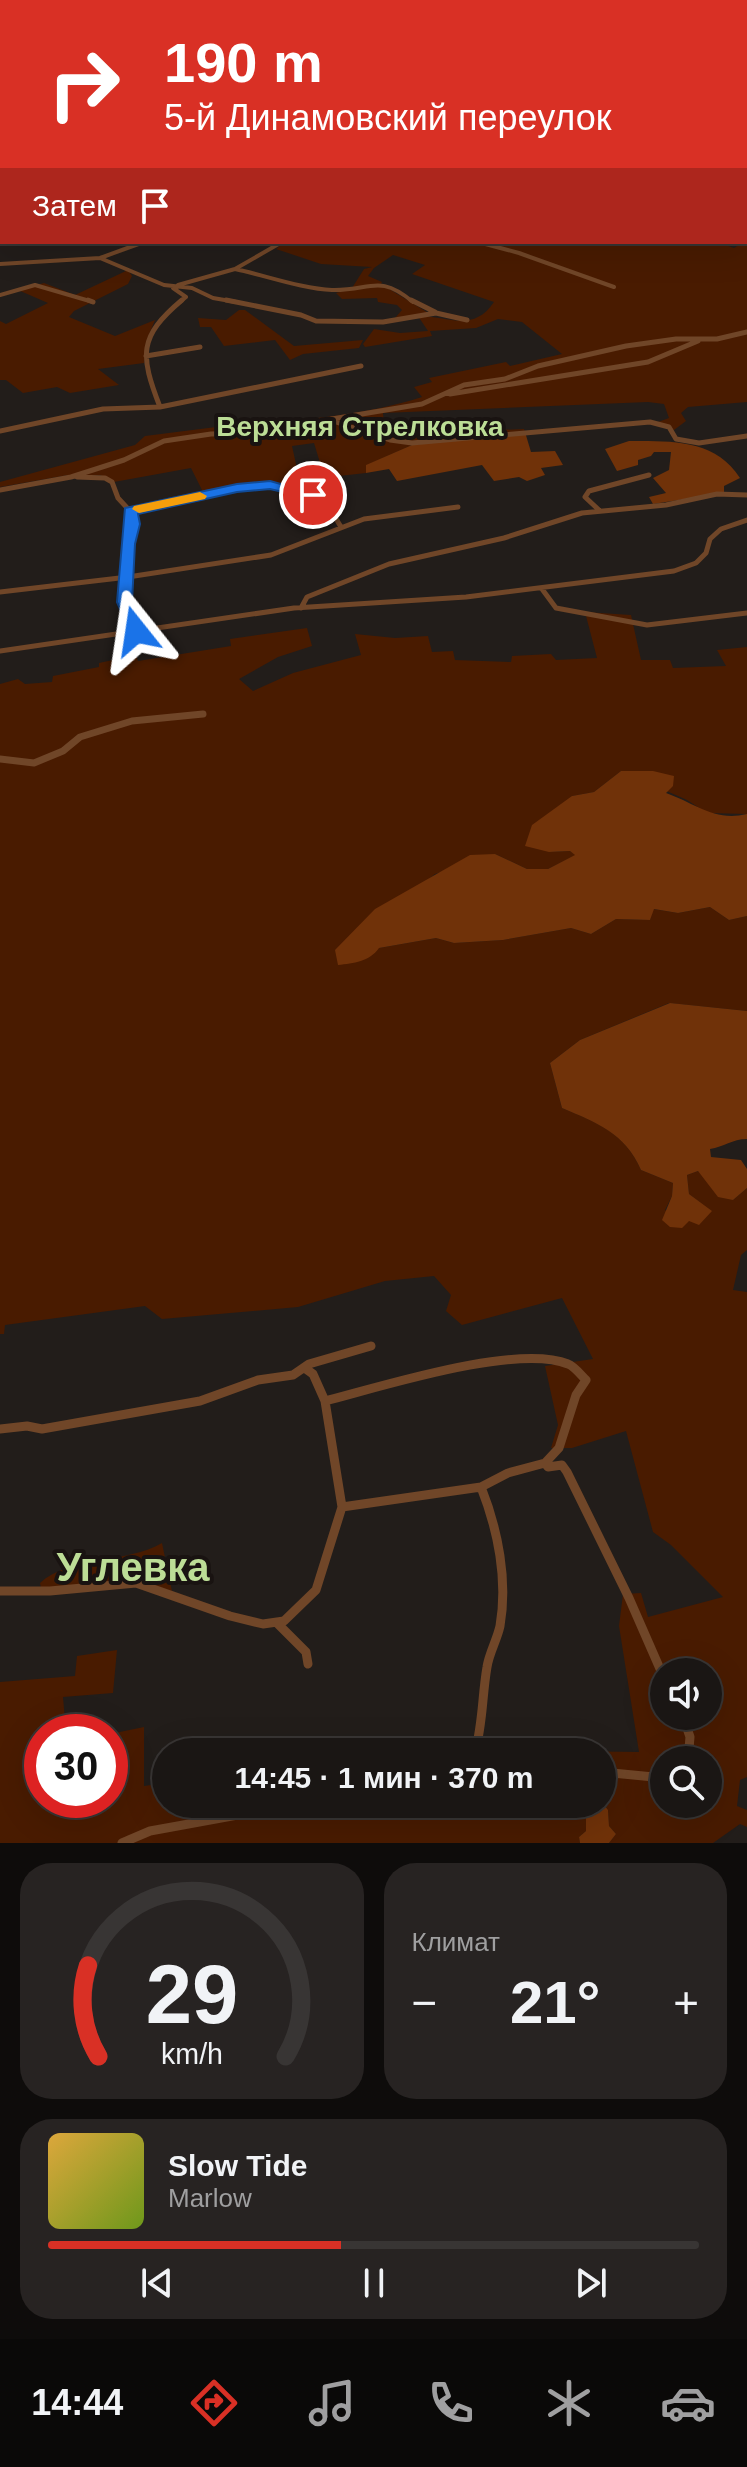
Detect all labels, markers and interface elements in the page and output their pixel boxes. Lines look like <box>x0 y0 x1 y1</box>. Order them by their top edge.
text: 190 m <box>164 31 323 94</box>
icon: right <box>32 32 136 136</box>
text: 5-й Динамовский переулок <box>164 97 612 138</box>
icon: arrive <box>133 184 177 228</box>
text: Затем <box>32 189 117 222</box>
district label: Верхняя Стрелковка <box>216 411 504 442</box>
pin <box>279 461 347 529</box>
icon: arrive <box>291 473 335 517</box>
position arrow <box>94 589 178 673</box>
district label: Углевка <box>56 1545 210 1589</box>
map controls <box>650 1658 722 1818</box>
button: sound <box>650 1658 722 1730</box>
speed limit sign: 30 <box>24 1714 128 1818</box>
button: search <box>650 1746 722 1818</box>
text: 14:45 · 1 мин · 370 m <box>235 1761 533 1794</box>
text: Климат <box>412 1927 500 1957</box>
text: 29 <box>145 1948 238 2041</box>
text: 21° <box>510 1969 601 2036</box>
text: − <box>412 1978 437 2027</box>
text: + <box>673 1978 699 2027</box>
text: km/h <box>161 2038 223 2070</box>
text: Slow Tide <box>168 2149 307 2182</box>
text: Marlow <box>168 2183 252 2213</box>
icon: previous <box>135 2261 179 2305</box>
icon: pause <box>352 2261 396 2305</box>
icon: next <box>569 2261 613 2305</box>
icon: directions <box>186 2375 242 2431</box>
icon: music <box>304 2375 360 2431</box>
icon: phone <box>423 2375 479 2431</box>
icon: climate <box>541 2375 597 2431</box>
icon: car <box>660 2375 716 2431</box>
text: 14:44 <box>31 2382 123 2423</box>

